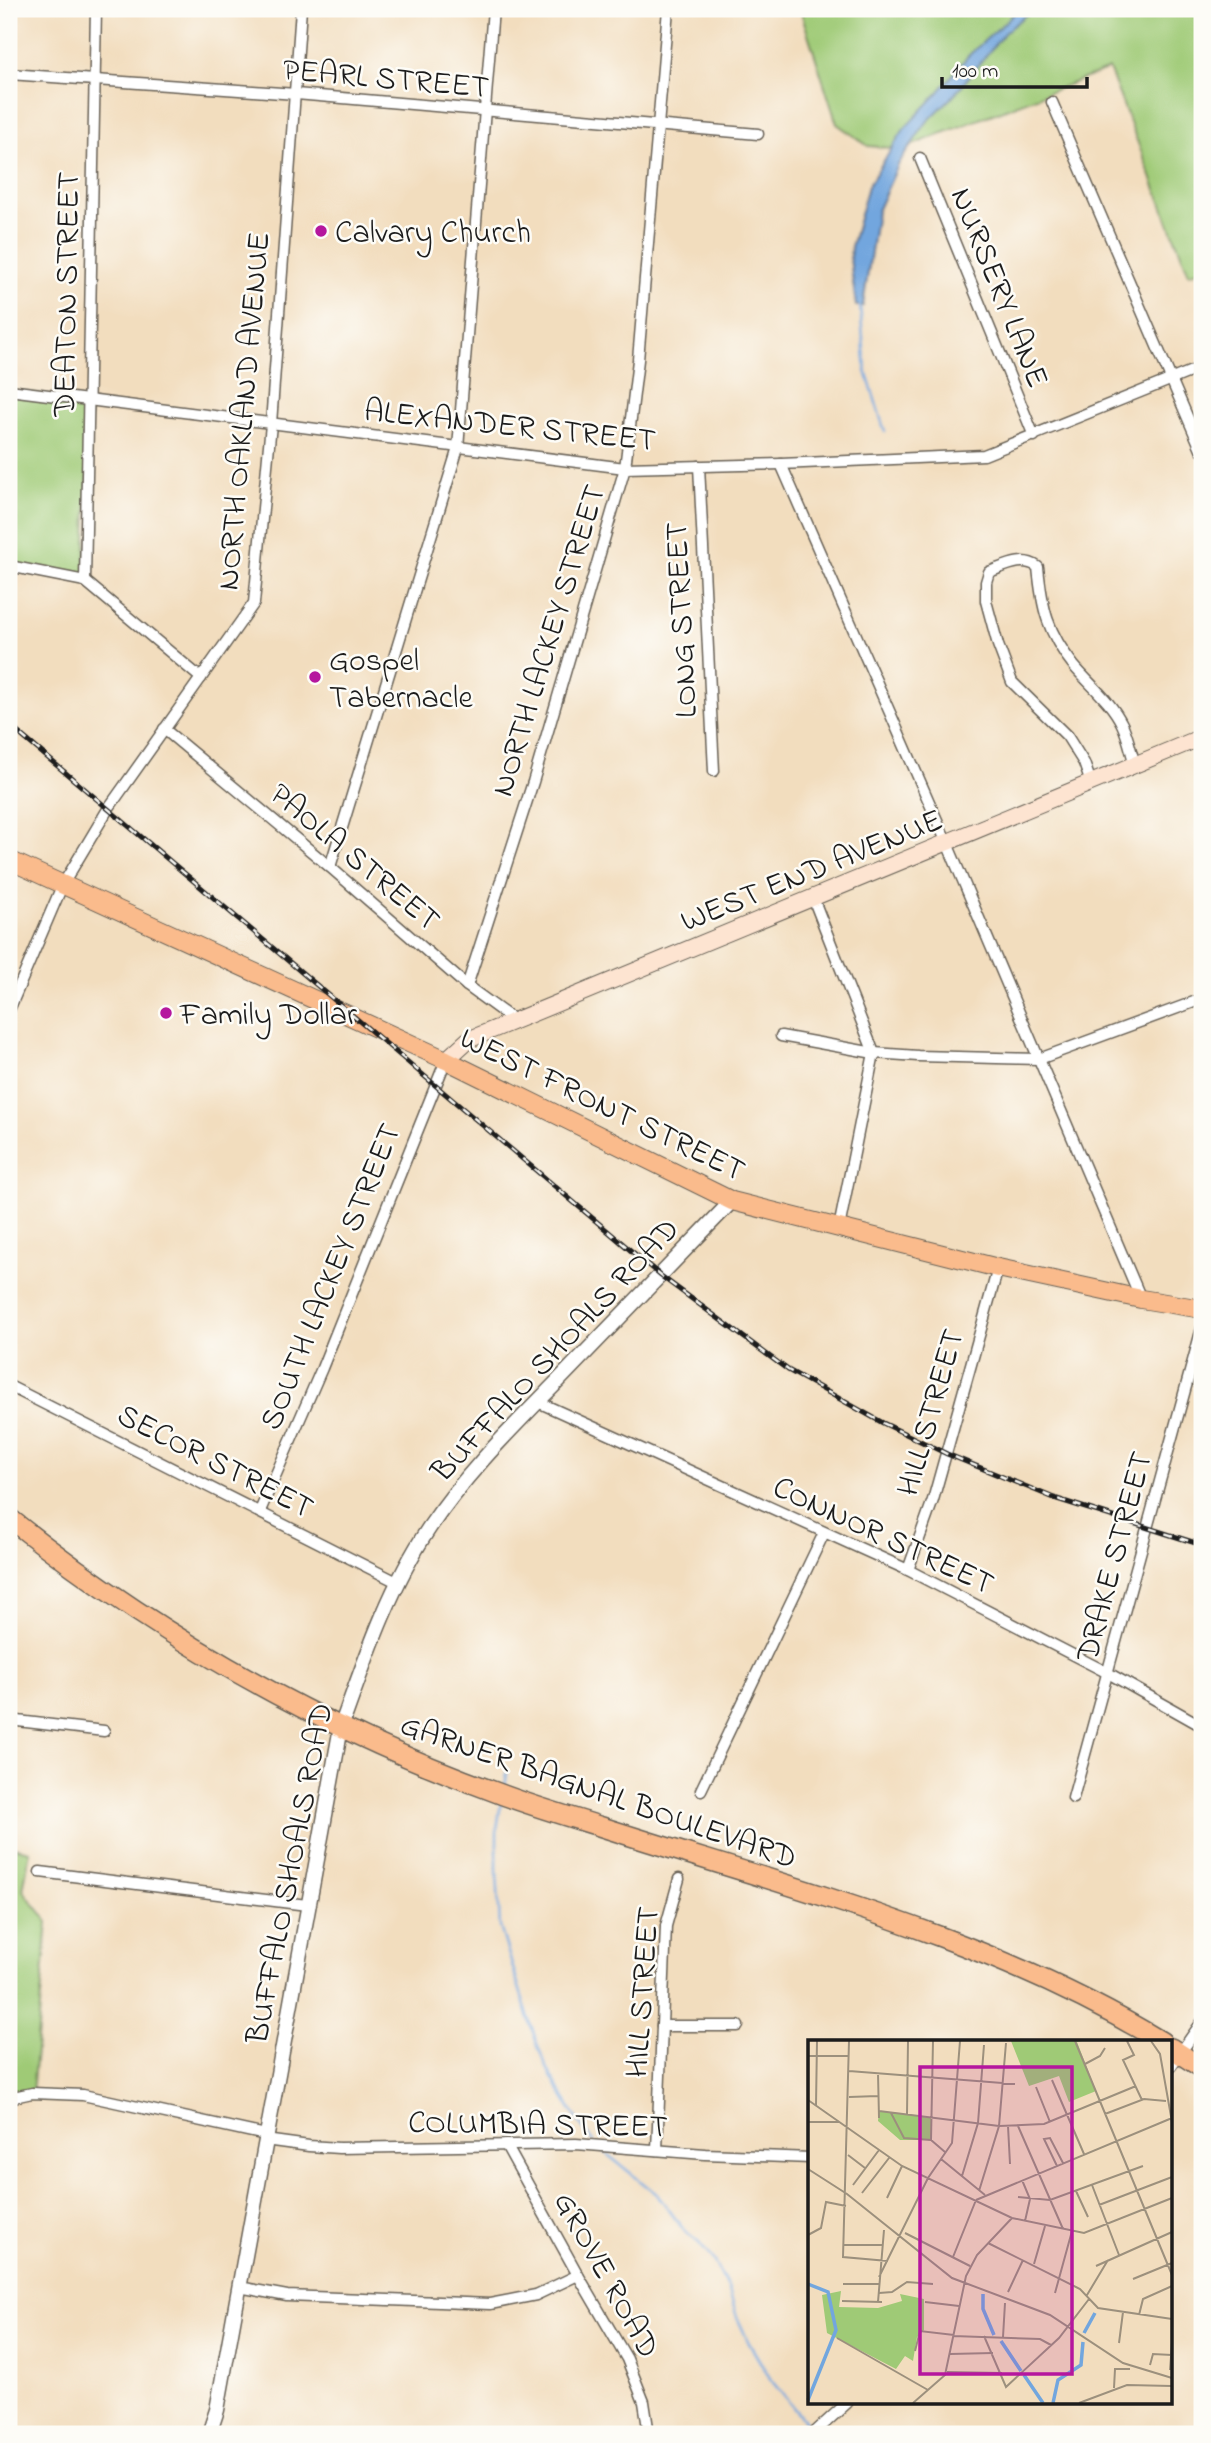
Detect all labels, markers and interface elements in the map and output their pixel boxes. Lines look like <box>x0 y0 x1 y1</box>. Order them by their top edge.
scale bar <box>942 46 1087 90</box>
street label: PEARL STREET <box>281 48 491 113</box>
text: 100 m <box>952 57 998 87</box>
street label: DEATON STREET <box>43 171 94 418</box>
street label: NURSERY LANE <box>936 181 1059 396</box>
place label: Calvary Church <box>335 211 531 258</box>
marker: Calvary Church <box>313 223 329 239</box>
street label: NORTH OAKLAND AVENUE <box>206 230 285 592</box>
street label: ALEXANDER STREET <box>361 389 658 466</box>
street label: NORTH LACKEY STREET <box>481 479 620 803</box>
street label: LONG STREET <box>655 521 712 719</box>
place label: Gospel Tabernacle <box>329 639 473 723</box>
marker: Gospel Tabernacle <box>307 669 323 685</box>
street label: PAOLA STREET <box>258 773 450 944</box>
street label: WEST END AVENUE <box>674 798 950 946</box>
place label: Family Dollar <box>179 993 357 1040</box>
marker: Family Dollar <box>158 1005 174 1021</box>
street label: WEST FRONT STREET <box>451 1017 752 1196</box>
street label: SOUTH LACKEY STREET <box>249 1117 415 1438</box>
street label: BUFFALO SHOALS ROAD <box>421 1209 692 1495</box>
street label: HILL STREET <box>886 1324 979 1502</box>
street label: SECOR STREET <box>108 1393 321 1533</box>
street label: DRAKE STREET <box>1066 1447 1167 1668</box>
street label: CONNOR STREET <box>764 1465 1001 1609</box>
street label: BUFFALO SHOALS ROAD <box>235 1699 348 2049</box>
street label: GARNER BAGNAL BOULEVARD <box>393 1703 802 1883</box>
street label: HILL STREET <box>615 1905 674 2079</box>
inset map <box>808 2040 1172 2404</box>
street label: COLUMBIA STREET <box>408 2101 668 2152</box>
street label: GROVE ROAD <box>540 2184 670 2367</box>

